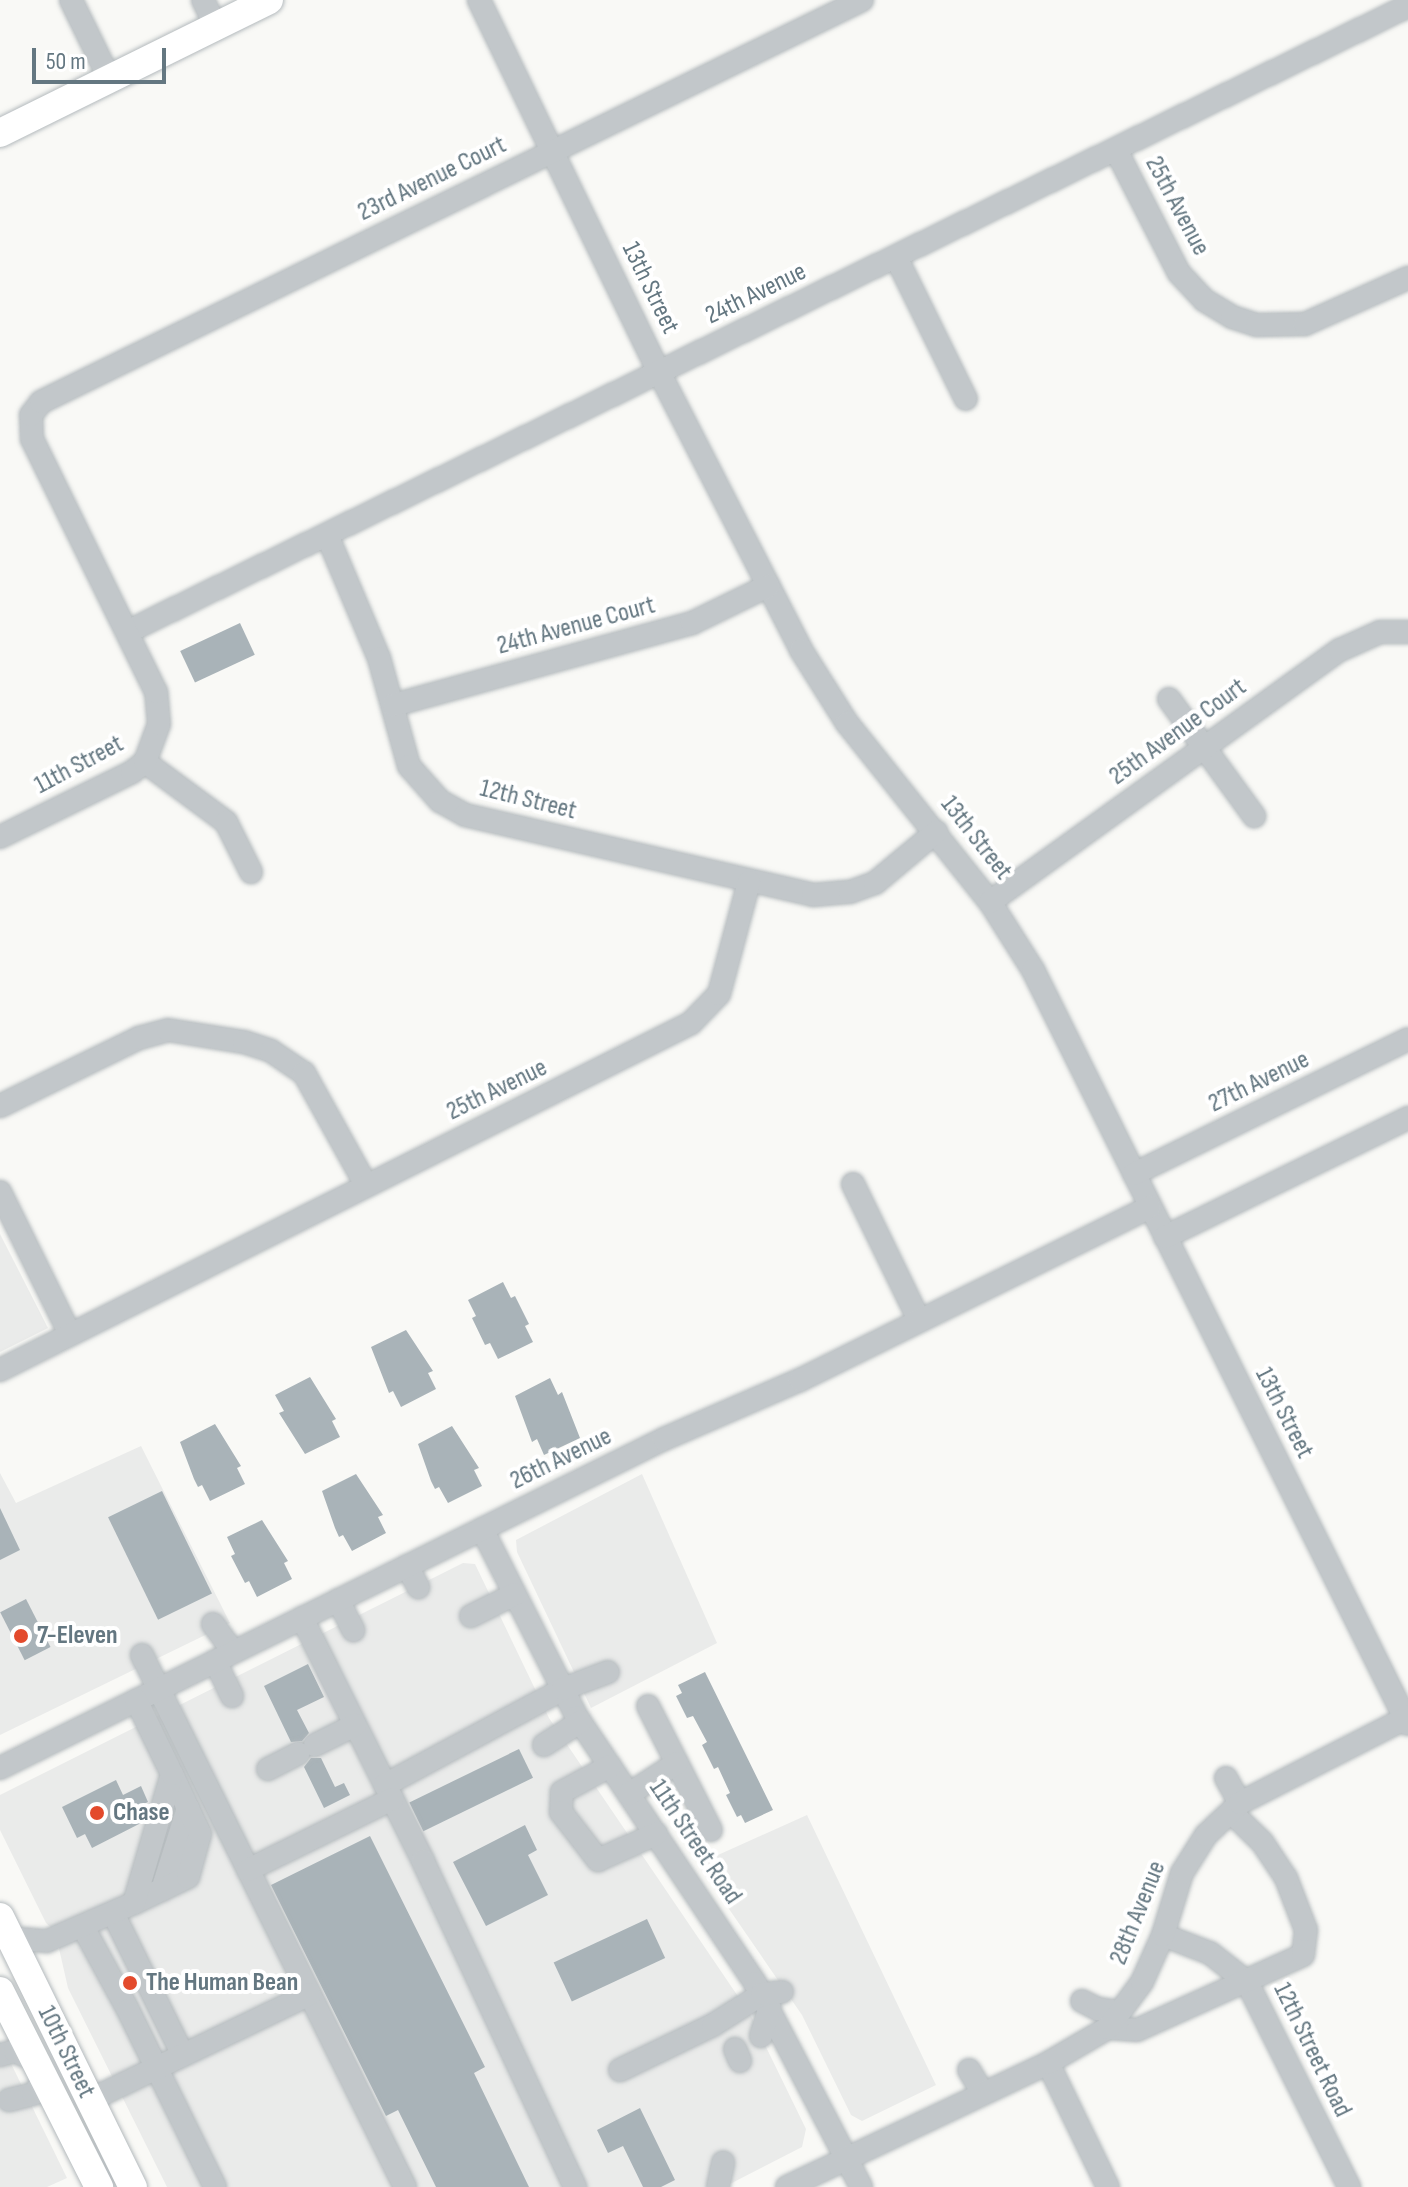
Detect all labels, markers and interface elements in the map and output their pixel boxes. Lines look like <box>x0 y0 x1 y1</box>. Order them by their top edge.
scale bar <box>36 32 170 82</box>
text: 50 m <box>46 47 86 76</box>
street label: 23rd Avenue Court <box>353 130 511 228</box>
street label: 25th Avenue <box>1138 151 1216 261</box>
street label: 13th Street <box>614 237 686 339</box>
street label: 24th Avenue <box>701 256 811 332</box>
street label: 24th Avenue Court <box>494 590 658 662</box>
street label: 25th Avenue Court <box>1103 672 1253 792</box>
street label: 11th Street <box>29 729 129 801</box>
street label: 12th Street <box>477 773 579 827</box>
street label: 13th Street <box>934 790 1018 886</box>
street label: 27th Avenue <box>1204 1044 1314 1120</box>
street label: 25th Avenue <box>442 1052 552 1128</box>
street label: 13th Street <box>1248 1362 1320 1464</box>
street label: 26th Avenue <box>505 1421 617 1497</box>
place label: 7-Eleven <box>37 1620 118 1652</box>
marker: 7-Eleven <box>12 1627 30 1645</box>
street label: 11th Street Road <box>642 1774 748 1910</box>
place label: Chase <box>113 1797 170 1829</box>
marker: Chase <box>88 1804 106 1822</box>
street label: 28th Avenue <box>1103 1857 1173 1969</box>
place label: The Human Bean <box>146 1967 298 1999</box>
marker: The Human Bean <box>121 1974 139 1992</box>
street label: 12th Street Road <box>1266 1978 1358 2122</box>
street label: 10th Street <box>30 2001 102 2103</box>

